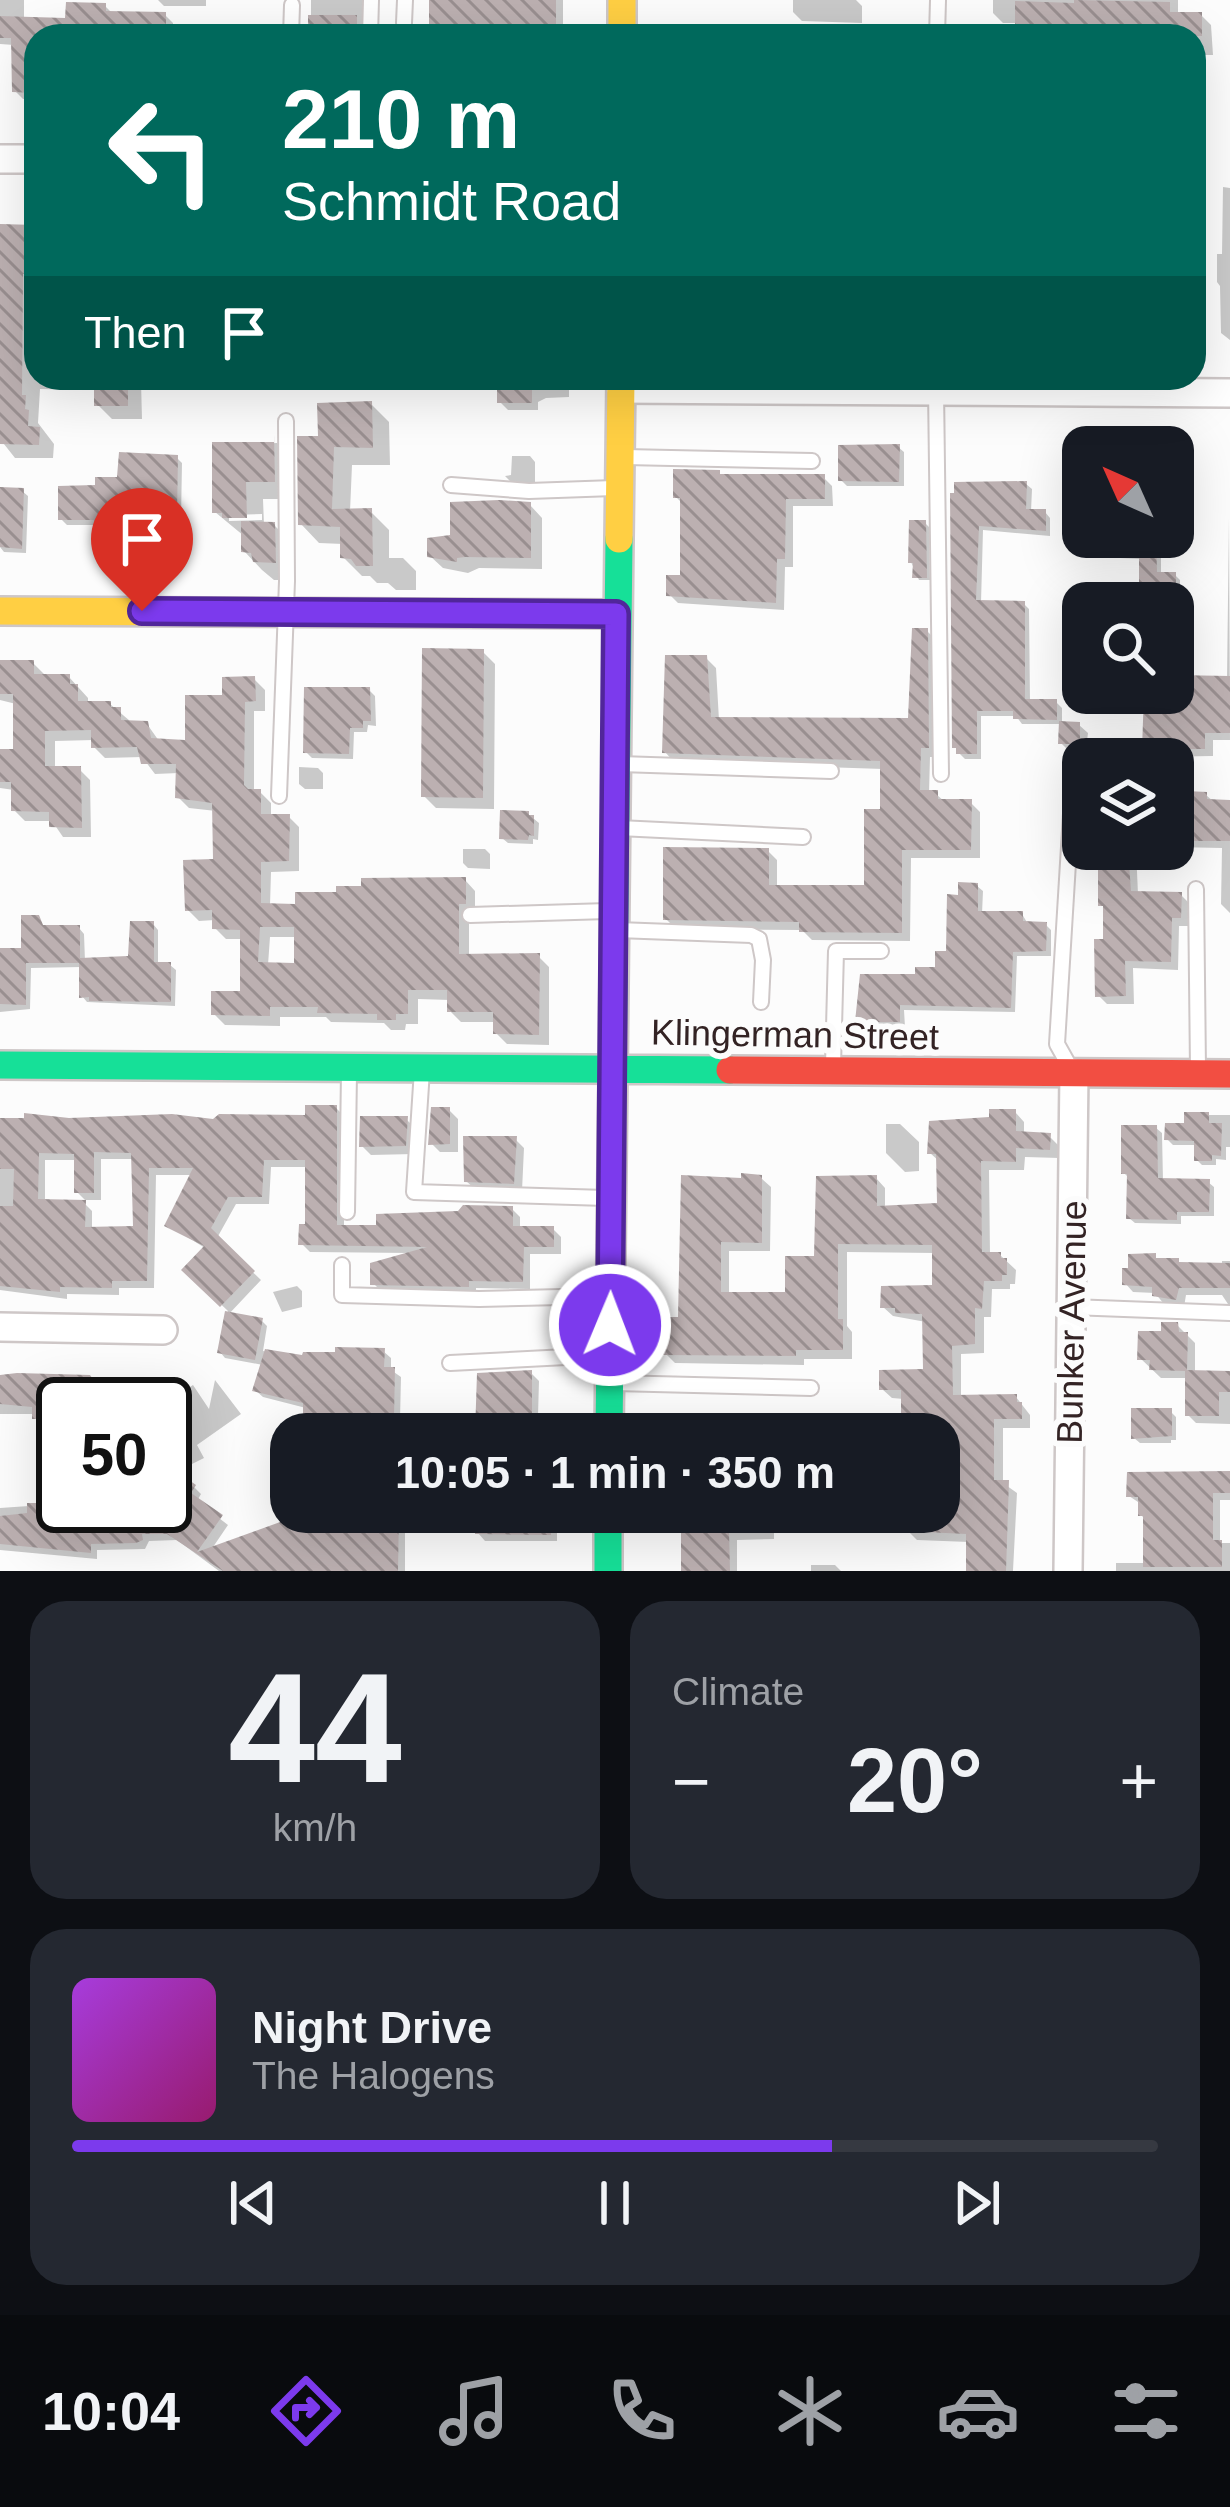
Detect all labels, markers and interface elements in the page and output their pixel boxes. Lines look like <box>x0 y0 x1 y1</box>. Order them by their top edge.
icon: left <box>84 72 240 228</box>
text: 210 m <box>282 72 520 166</box>
text: Schmidt Road <box>282 171 621 231</box>
icon: arrive <box>211 300 277 366</box>
text: Then <box>84 307 187 358</box>
north arrow <box>1062 426 1194 558</box>
map controls <box>1062 426 1194 870</box>
pin <box>91 488 193 611</box>
icon: arrive <box>109 506 175 572</box>
button: search <box>1062 582 1194 714</box>
button: layers <box>1062 738 1194 870</box>
street label: Klingerman Street <box>651 1011 939 1058</box>
street label: Bunker Avenue <box>1049 1200 1094 1444</box>
position arrow <box>547 1262 673 1388</box>
speed limit sign: 50 <box>36 1377 192 1533</box>
text: 10:05 · 1 min · 350 m <box>395 1447 835 1498</box>
text: 44 <box>228 1641 402 1815</box>
text: Climate <box>672 1670 804 1713</box>
text: 20° <box>847 1731 983 1831</box>
text: − <box>672 1744 711 1818</box>
text: + <box>1119 1744 1158 1818</box>
text: km/h <box>273 1806 357 1849</box>
text: Night Drive <box>252 2002 492 2053</box>
text: The Halogens <box>252 2054 495 2097</box>
icon: previous <box>220 2170 286 2236</box>
icon: pause <box>582 2170 648 2236</box>
icon: next <box>944 2170 1010 2236</box>
icon: directions <box>264 2369 348 2453</box>
icon: music <box>432 2369 516 2453</box>
icon: phone <box>600 2369 684 2453</box>
icon: climate <box>768 2369 852 2453</box>
icon: car <box>936 2369 1020 2453</box>
icon: filters <box>1104 2369 1188 2453</box>
text: 10:04 <box>42 2381 180 2441</box>

